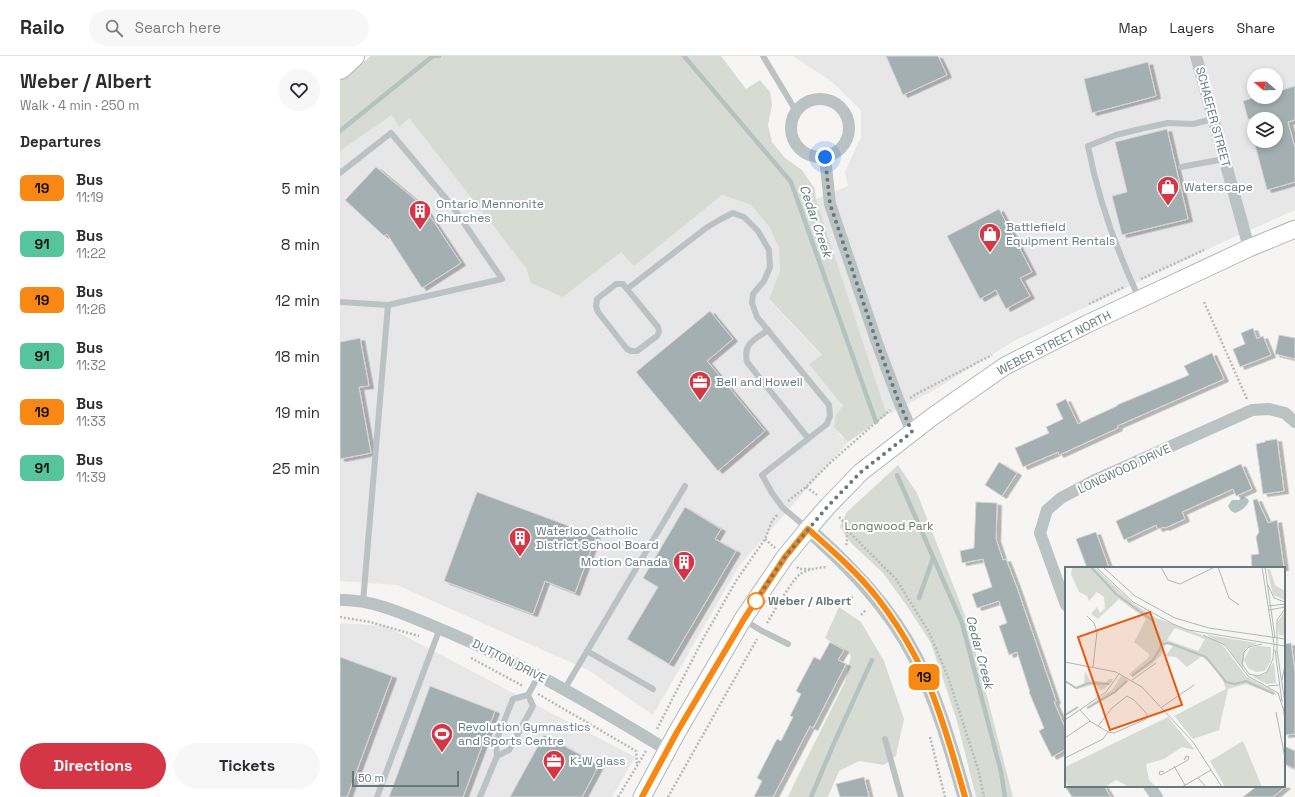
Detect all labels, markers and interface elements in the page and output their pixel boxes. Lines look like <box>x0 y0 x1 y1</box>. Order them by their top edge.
search box <box>89 10 369 46</box>
text: Railo <box>20 15 65 40</box>
icon: search <box>103 17 125 39</box>
text: Search here <box>135 18 221 37</box>
text: Map <box>1118 19 1148 37</box>
text: Layers <box>1170 19 1214 37</box>
text: Share <box>1236 19 1275 37</box>
street label: SCHAEFER STREET <box>1192 65 1234 169</box>
north arrow <box>1247 68 1283 104</box>
map controls <box>1247 68 1283 148</box>
text: Weber / Albert <box>20 69 152 94</box>
button: heart <box>278 69 320 111</box>
text: Walk · 4 min · 250 m <box>20 97 139 114</box>
button: layers <box>1247 112 1283 148</box>
text: Departures <box>20 132 101 151</box>
your location <box>815 147 835 167</box>
text: Bus <box>76 170 103 189</box>
shop icon: Waterscape <box>1155 174 1181 207</box>
text: 19 <box>35 179 49 197</box>
text: 5 min <box>281 179 320 198</box>
place label: Waterscape <box>1184 179 1253 195</box>
water label: Cedar Creek <box>796 183 837 261</box>
text: 11:19 <box>76 189 104 206</box>
place label: Ontario Mennonite Churches <box>436 196 544 226</box>
building icon: Ontario Mennonite Churches <box>407 198 433 231</box>
place label: Battlefield Equipment Rentals <box>1006 219 1115 249</box>
shop icon: Battlefield Equipment Rentals <box>977 221 1003 254</box>
text: Bus <box>76 226 103 245</box>
text: 91 <box>35 235 49 253</box>
text: 8 min <box>281 235 320 254</box>
text: 11:22 <box>76 245 106 262</box>
text: Bus <box>76 282 103 301</box>
text: 19 <box>35 291 49 309</box>
text: 12 min <box>275 291 320 310</box>
text: 11:26 <box>76 301 106 318</box>
street label: WEBER STREET NORTH <box>994 307 1114 379</box>
text: Bus <box>76 338 103 357</box>
text: 91 <box>35 347 49 365</box>
text: 18 min <box>275 347 320 366</box>
text: 11:32 <box>76 357 106 374</box>
office icon: Bell and Howell <box>687 369 713 402</box>
place label: Bell and Howell <box>716 374 803 390</box>
text: Bus <box>76 394 103 413</box>
text: 19 <box>35 403 49 421</box>
text: 19 min <box>275 403 320 422</box>
text: 11:33 <box>76 413 106 430</box>
street label: LONGWOOD DRIVE <box>1075 441 1173 497</box>
text: Bus <box>76 450 103 469</box>
text: 91 <box>35 459 49 477</box>
text: 25 min <box>272 459 320 478</box>
text: 11:39 <box>76 469 106 486</box>
park label: Longwood Park <box>844 518 934 534</box>
place label: Waterloo Catholic District School Board <box>536 523 659 553</box>
building icon: Waterloo Catholic District School Board <box>507 525 533 558</box>
building icon: Motion Canada <box>671 549 697 582</box>
place label: Motion Canada <box>581 554 668 570</box>
inset map <box>1065 567 1285 787</box>
marker: Weber / Albert <box>747 592 765 610</box>
place label: Weber / Albert <box>768 593 851 609</box>
water label: Cedar Creek <box>962 613 999 693</box>
street label: DUTTON DRIVE <box>469 635 549 687</box>
line badge: 19 <box>906 664 942 690</box>
text: 19 <box>917 668 931 686</box>
place label: Revolution Gymnastics and Sports Centre <box>458 719 591 749</box>
sports icon: Revolution Gymnastics and Sports Centre <box>429 721 455 754</box>
button: Directions <box>20 743 166 789</box>
button: Tickets <box>174 743 320 789</box>
office icon: K-W glass <box>541 748 567 781</box>
place label: K-W glass <box>570 753 626 769</box>
scale bar <box>352 769 459 788</box>
text: 50 m <box>358 771 384 785</box>

